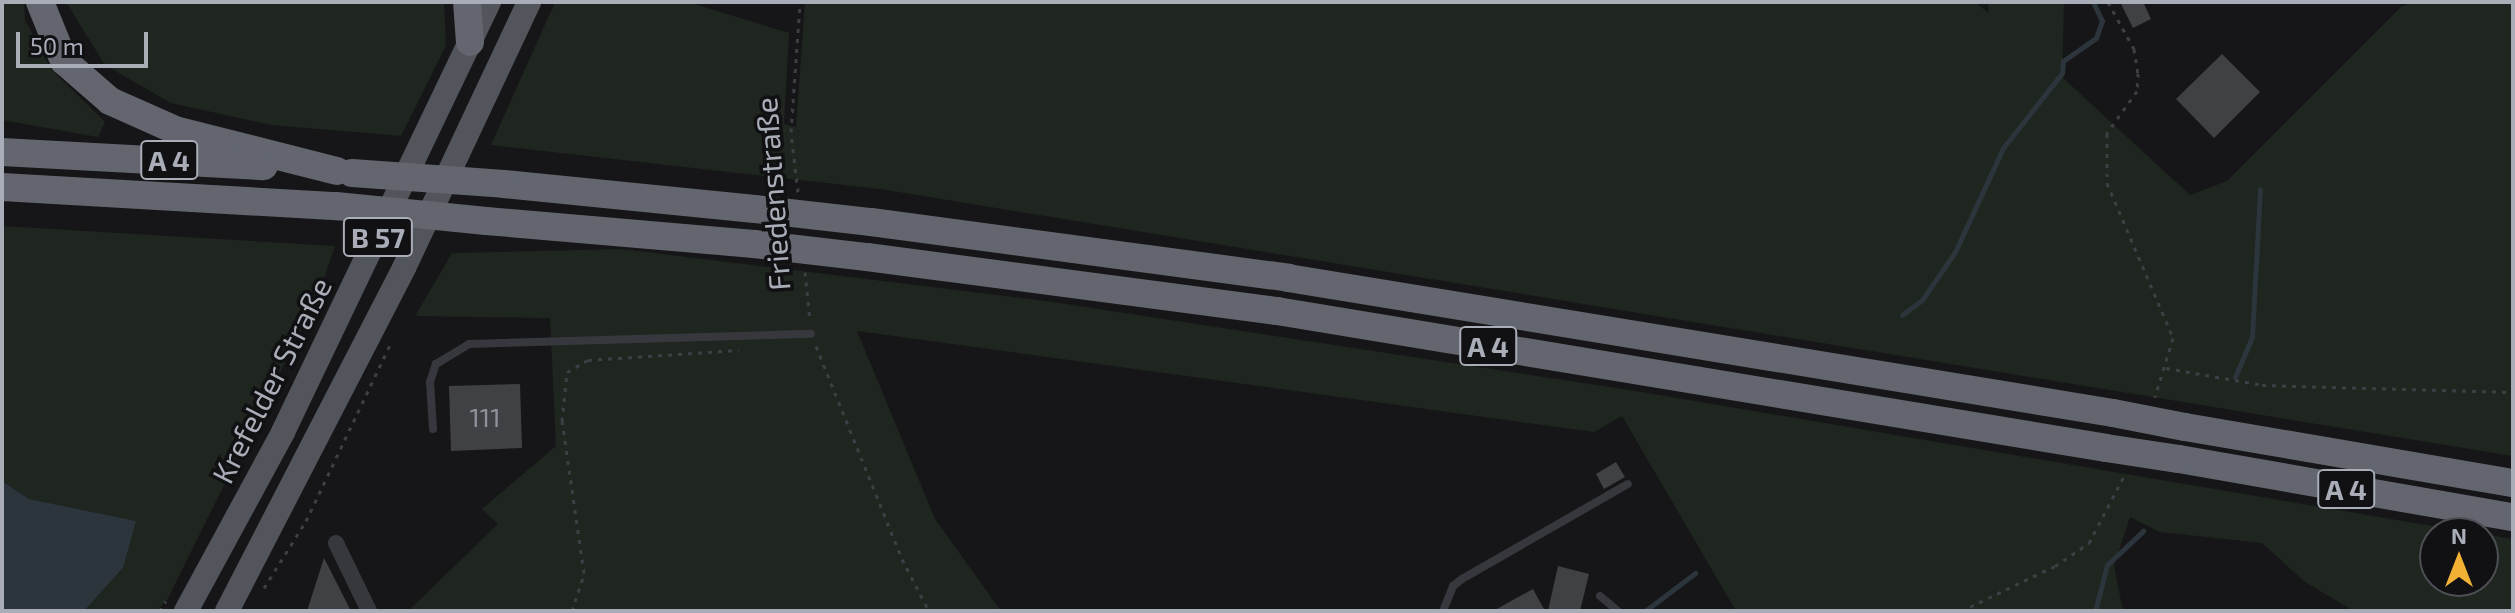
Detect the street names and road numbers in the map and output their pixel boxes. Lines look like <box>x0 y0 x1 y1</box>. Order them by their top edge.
street label: Friedenstraße <box>747 96 797 292</box>
road number: A 4 <box>139 136 199 184</box>
road number: B 57 <box>342 213 414 261</box>
street label: Krefelder Straße <box>204 271 338 489</box>
road number: A 4 <box>1458 322 1518 370</box>
road number: A 4 <box>2316 465 2376 513</box>

